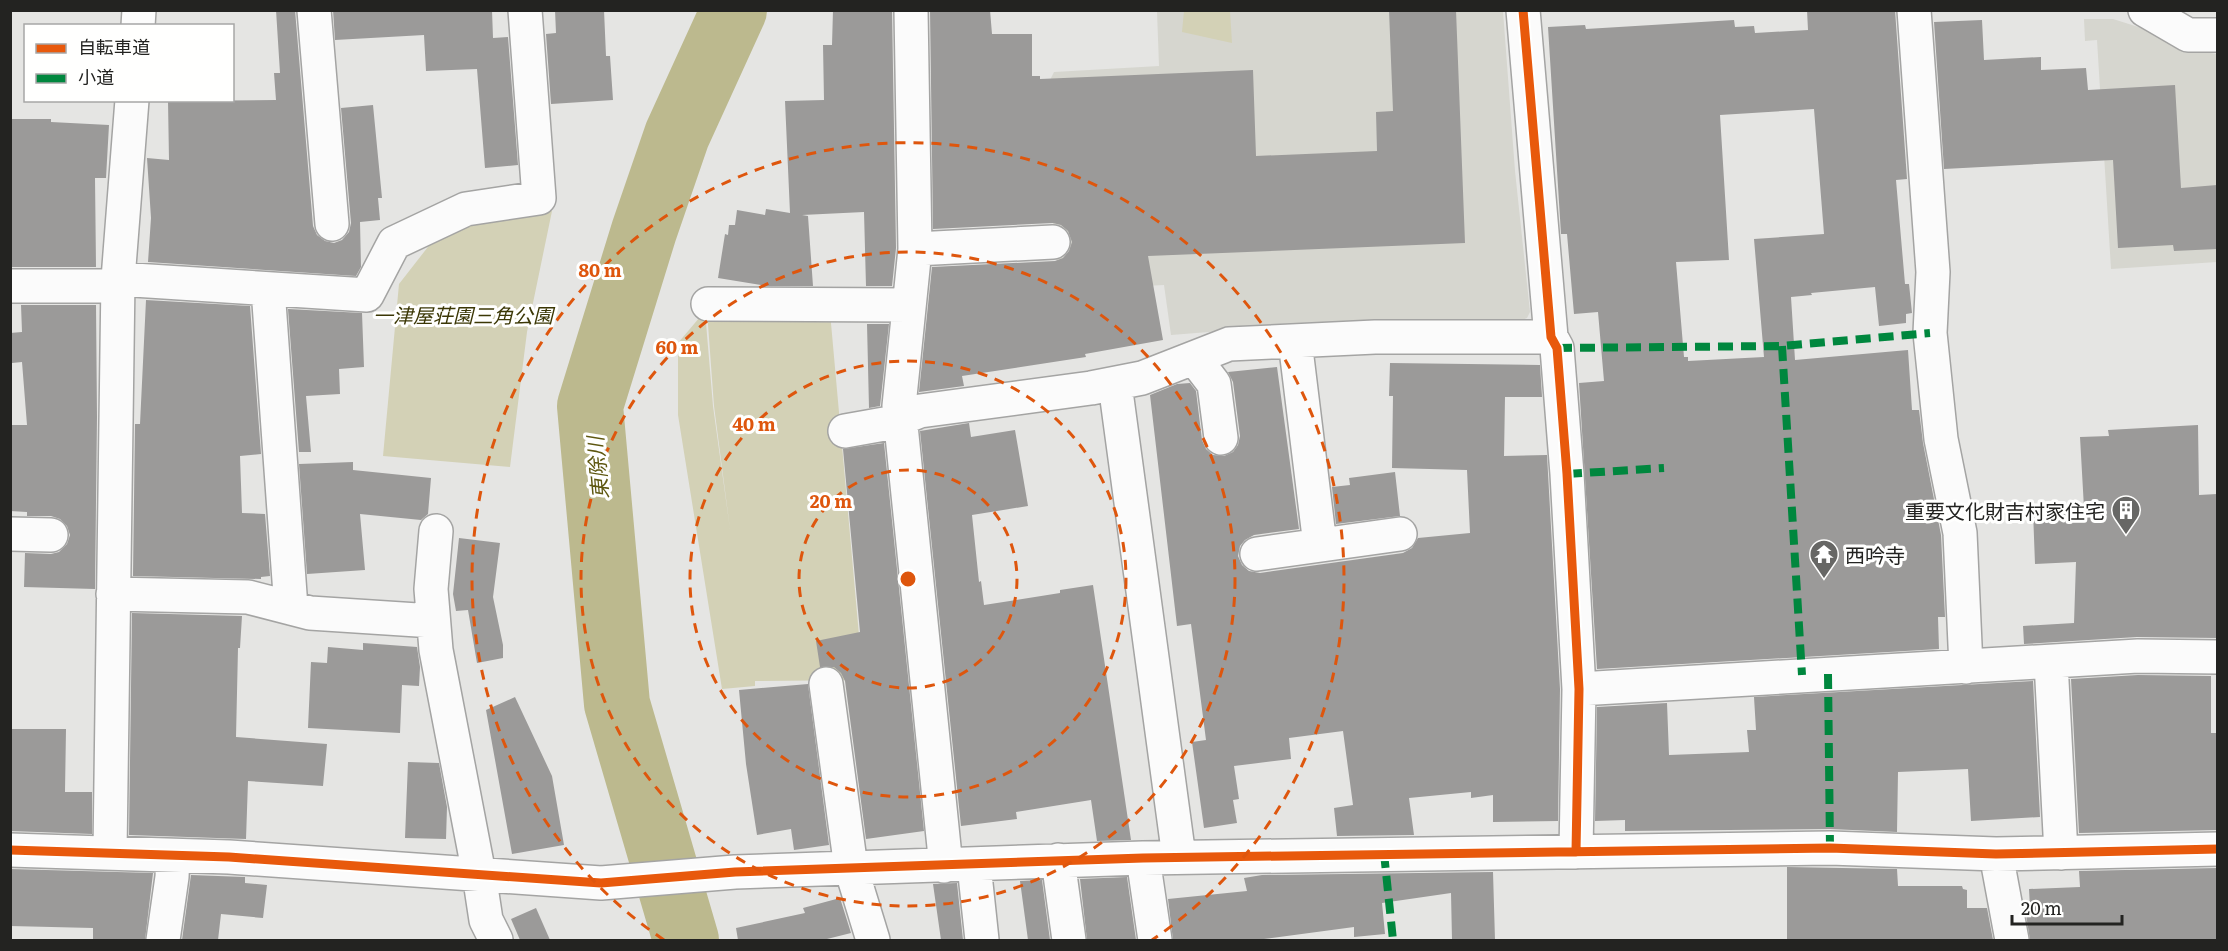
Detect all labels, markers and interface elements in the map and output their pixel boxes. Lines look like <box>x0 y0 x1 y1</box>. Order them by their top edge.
legend <box>24 24 234 102</box>
text: 自転車道 <box>78 33 150 60</box>
text: 小道 <box>78 63 114 90</box>
text: 80 m <box>578 256 622 283</box>
park label: 一津屋荘園三角公園 <box>373 299 556 329</box>
text: 60 m <box>655 333 699 360</box>
text: 40 m <box>732 410 776 437</box>
water label: 東除川 <box>578 433 614 501</box>
text: 20 m <box>810 487 852 514</box>
building icon: 重要文化財吉村家住宅 <box>2110 494 2142 536</box>
place label: 重要文化財吉村家住宅 <box>1905 495 2105 525</box>
temple icon: 西吟寺 <box>1808 538 1840 580</box>
place label: 西吟寺 <box>1845 539 1905 569</box>
centre of rings <box>898 569 918 589</box>
scale bar <box>2012 888 2122 926</box>
text: 20 m <box>2021 894 2062 921</box>

